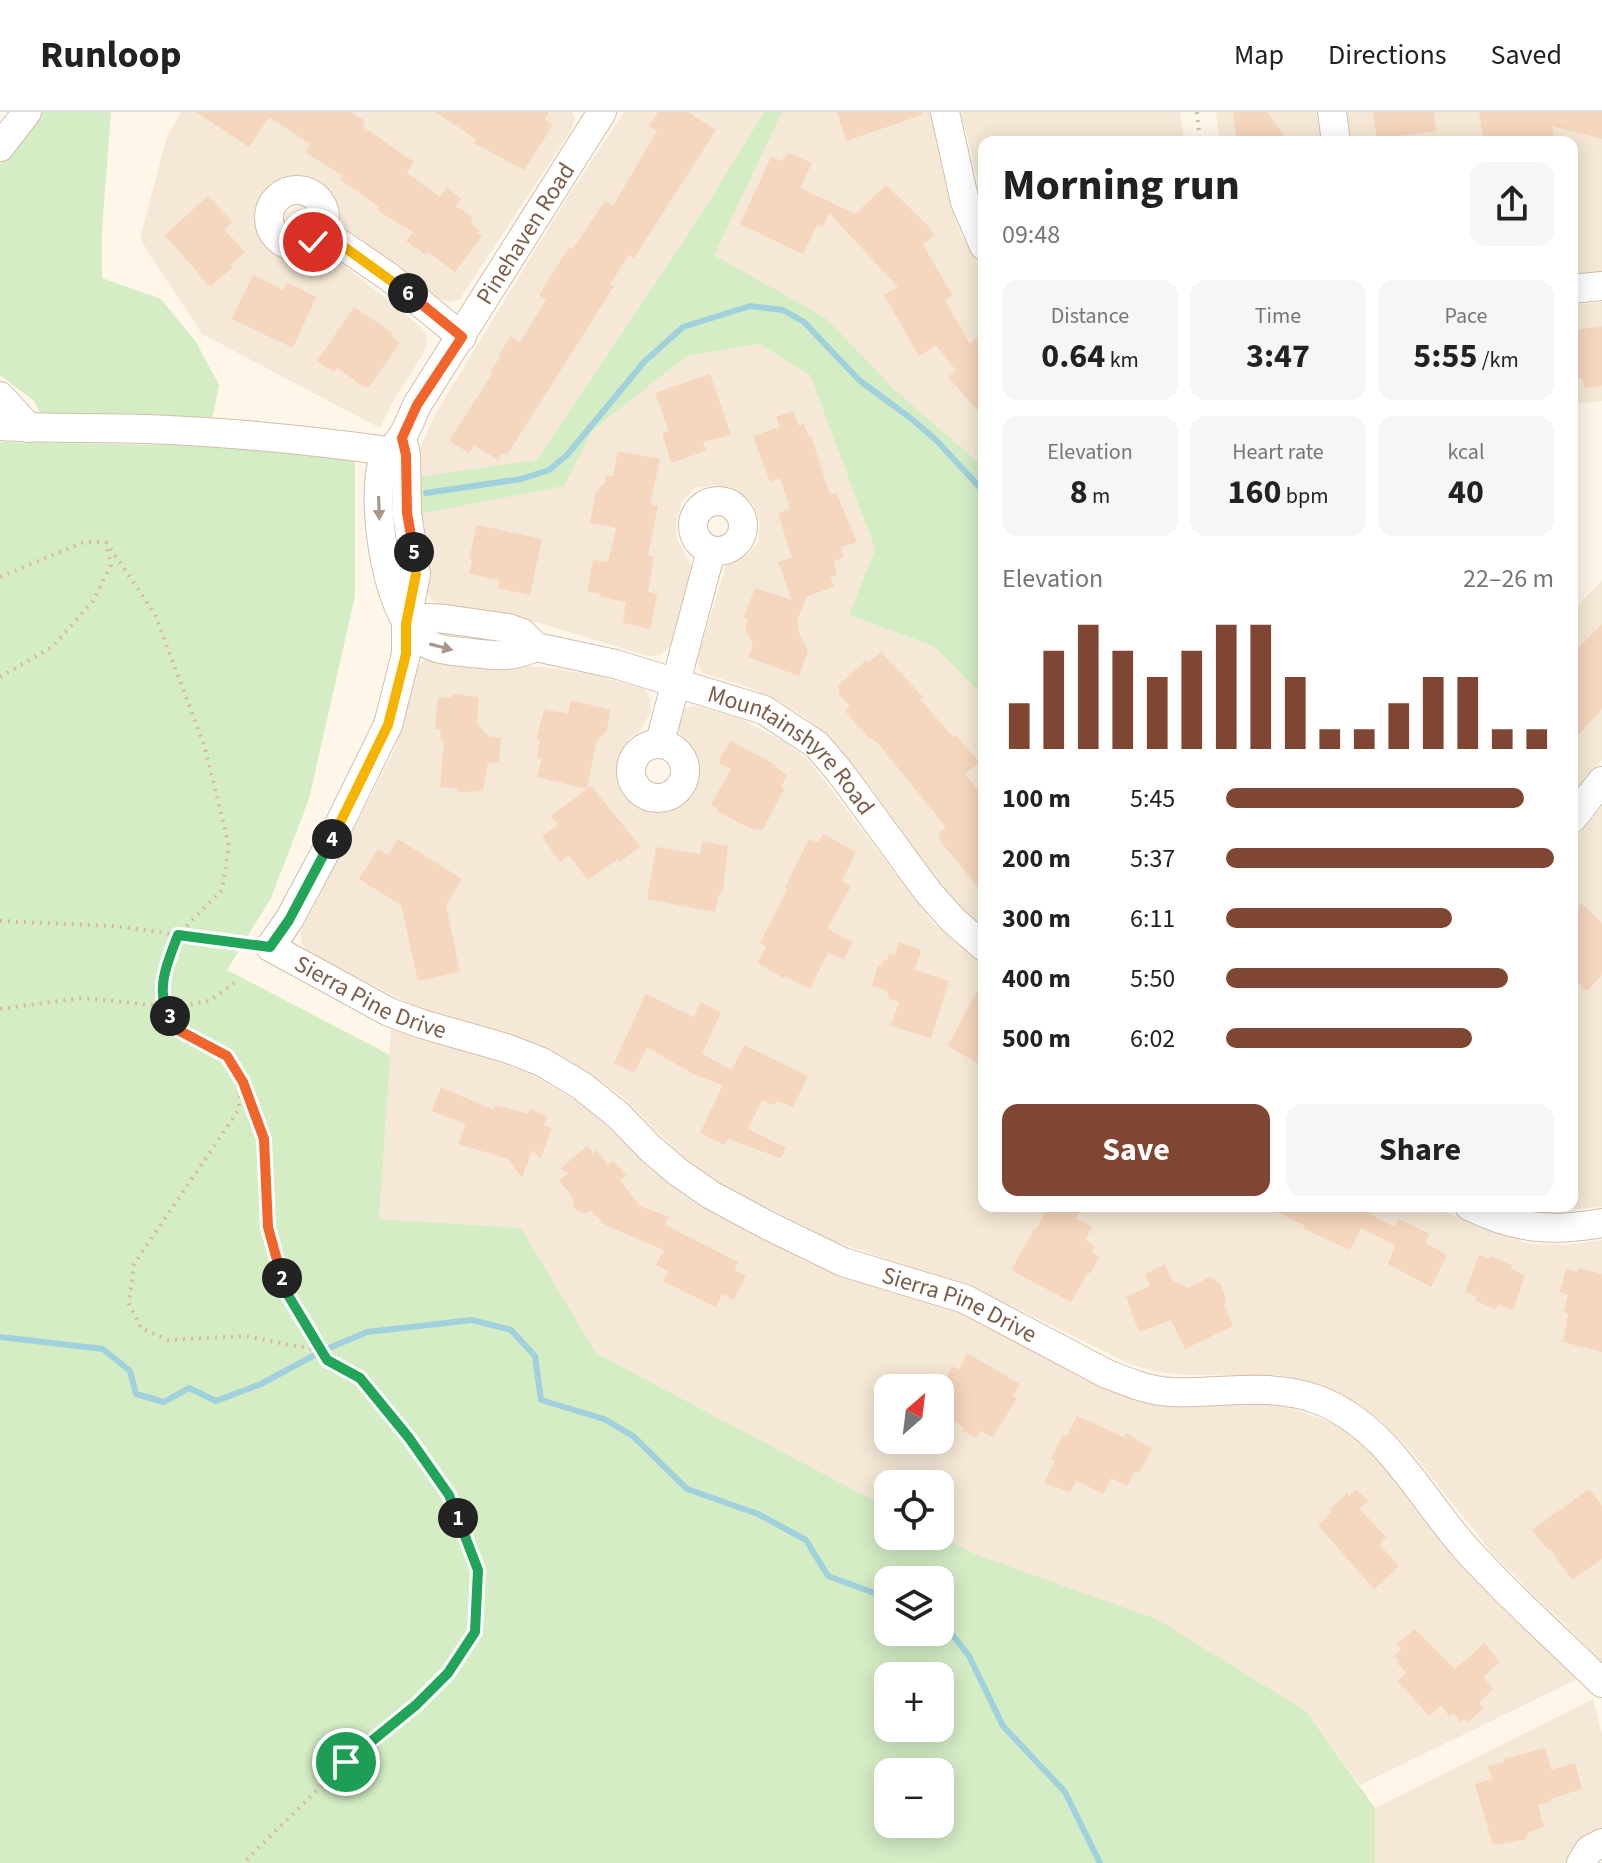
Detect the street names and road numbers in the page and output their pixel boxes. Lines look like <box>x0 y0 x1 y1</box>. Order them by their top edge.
street label: Pinehaven Road <box>467 156 583 311</box>
street label: Mountainshyre Road <box>703 676 883 822</box>
street label: Sierra Pine Drive <box>288 946 451 1048</box>
street label: Sierra Pine Drive <box>878 1257 1043 1351</box>

